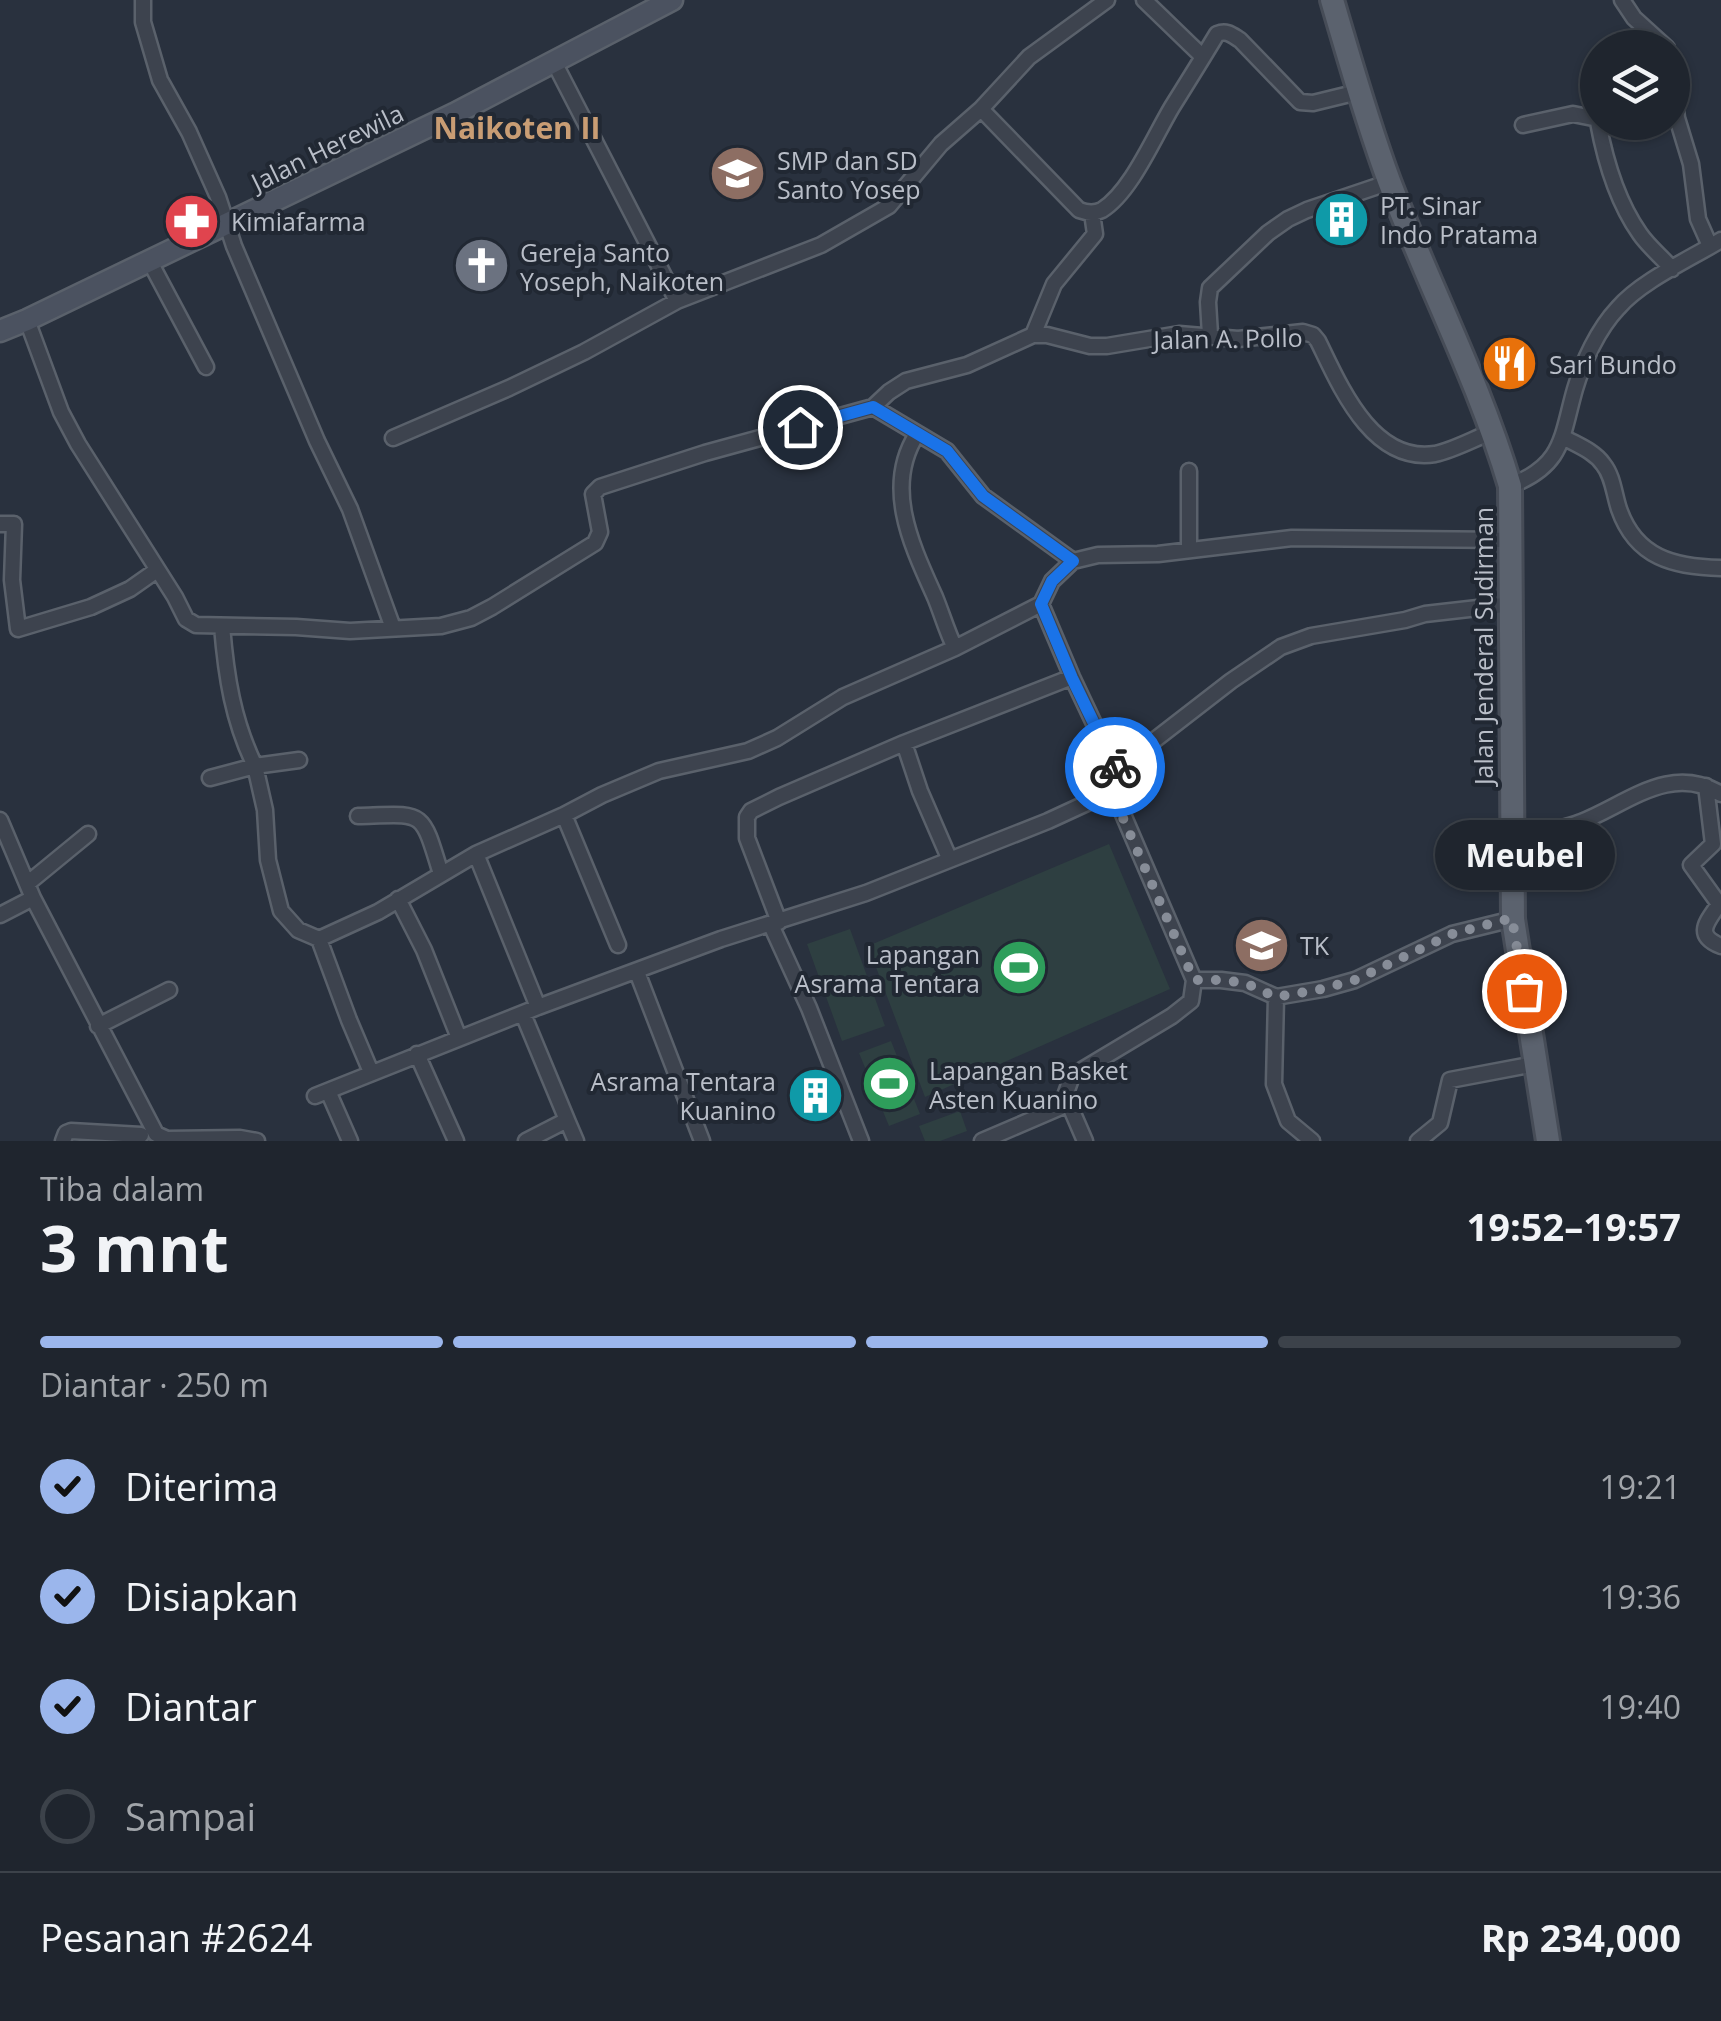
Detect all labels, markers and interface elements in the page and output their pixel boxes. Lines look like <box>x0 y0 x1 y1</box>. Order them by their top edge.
map controls <box>1580 30 1690 140</box>
button: layers <box>1580 30 1690 140</box>
street label: Jalan Herewila <box>243 96 409 199</box>
district label: Naikoten II <box>434 107 600 148</box>
place label: SMP dan SD Santo Yosep <box>777 143 921 206</box>
school or university icon: SMP dan SD Santo Yosep <box>708 144 768 204</box>
place label: PT. Sinar Indo Pratama <box>1380 188 1538 251</box>
building icon: PT. Sinar Indo Pratama <box>1311 189 1371 249</box>
pharmacy icon: Kimiafarma <box>162 191 222 251</box>
place label: Kimiafarma <box>231 204 366 238</box>
place label: Gereja Santo Yoseph, Naikoten <box>520 235 724 298</box>
church icon: Gereja Santo Yoseph, Naikoten <box>451 236 511 296</box>
street label: Jalan A. Pollo <box>1151 320 1303 356</box>
restaurant icon: Sari Bundo <box>1480 334 1540 394</box>
place label: Sari Bundo <box>1549 347 1677 381</box>
pin <box>758 385 843 470</box>
icon: home <box>773 400 828 455</box>
street label: Jalan Jenderal Sudirman <box>1466 507 1500 787</box>
courier <box>1065 717 1165 817</box>
icon: bike <box>1088 740 1143 795</box>
callout: Meubel <box>1434 821 1614 891</box>
text: Meubel <box>1465 833 1585 876</box>
school or university icon: TK <box>1231 915 1291 975</box>
place label: TK <box>1300 928 1330 962</box>
place label: Lapangan Asrama Tentara <box>795 937 980 1000</box>
sports icon: Lapangan Asrama Tentara <box>989 938 1049 998</box>
pin <box>1482 949 1567 1034</box>
icon: bag <box>1497 964 1552 1019</box>
place label: Lapangan Basket Asten Kuanino <box>929 1053 1128 1116</box>
sports icon: Lapangan Basket Asten Kuanino <box>860 1054 920 1114</box>
place label: Asrama Tentara Kuanino <box>591 1064 776 1127</box>
building icon: Asrama Tentara Kuanino <box>785 1065 845 1125</box>
text: Tiba dalam <box>40 1167 204 1210</box>
text: 19:52–19:57 <box>1467 1200 1681 1252</box>
text: 3 mnt <box>40 1203 229 1291</box>
text: Diantar · 250 m <box>40 1363 269 1406</box>
icon: check <box>40 1459 95 1514</box>
text: Diterima <box>125 1460 278 1512</box>
text: 19:21 <box>1599 1465 1681 1508</box>
icon: check <box>40 1569 95 1624</box>
text: Disiapkan <box>125 1570 299 1622</box>
text: 19:36 <box>1599 1575 1681 1618</box>
icon: check <box>40 1679 95 1734</box>
text: Diantar <box>125 1680 257 1732</box>
text: 19:40 <box>1599 1685 1681 1728</box>
text: Sampai <box>125 1790 256 1842</box>
text: Pesanan #2624 <box>40 1911 312 1963</box>
text: Rp 234,000 <box>1481 1911 1681 1963</box>

